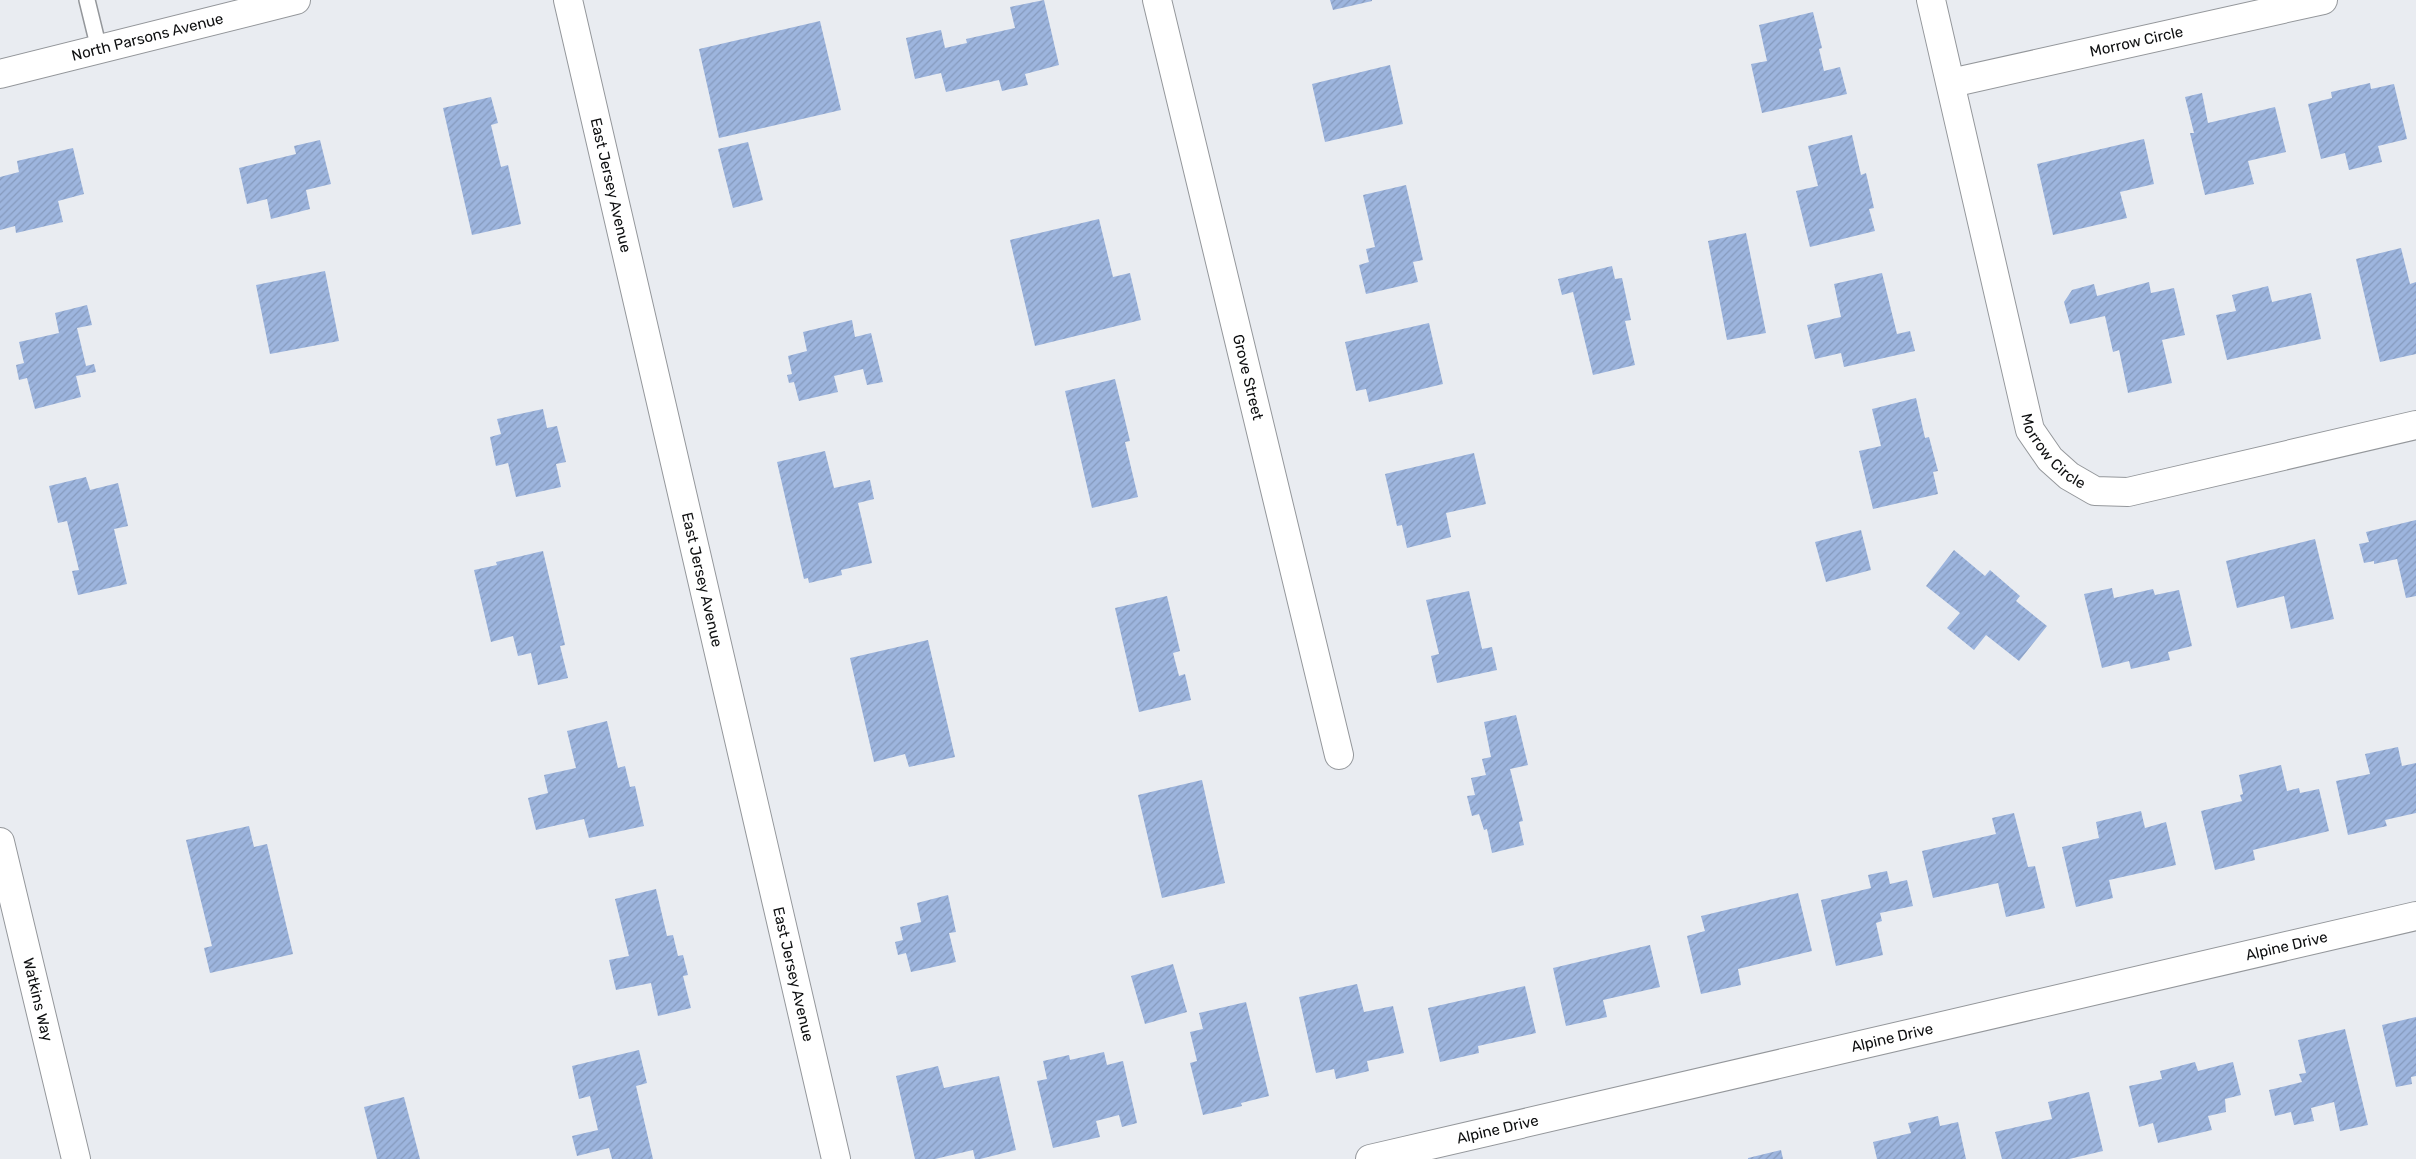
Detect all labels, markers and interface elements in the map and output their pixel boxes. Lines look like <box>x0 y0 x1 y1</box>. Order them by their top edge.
street label: North Parsons Avenue <box>70 10 225 65</box>
street label: Morrow Circle <box>2088 22 2185 61</box>
street label: East Jersey Avenue <box>587 116 635 254</box>
street label: Grove Street <box>1229 332 1267 422</box>
street label: Morrow Circle <box>2017 412 2089 493</box>
street label: East Jersey Avenue <box>678 511 726 649</box>
street label: East Jersey Avenue <box>769 905 818 1043</box>
street label: Alpine Drive <box>2244 928 2329 964</box>
street label: Watkins Way <box>19 956 56 1043</box>
street label: Alpine Drive <box>1849 1019 1935 1056</box>
street label: Alpine Drive <box>1455 1111 1540 1148</box>

